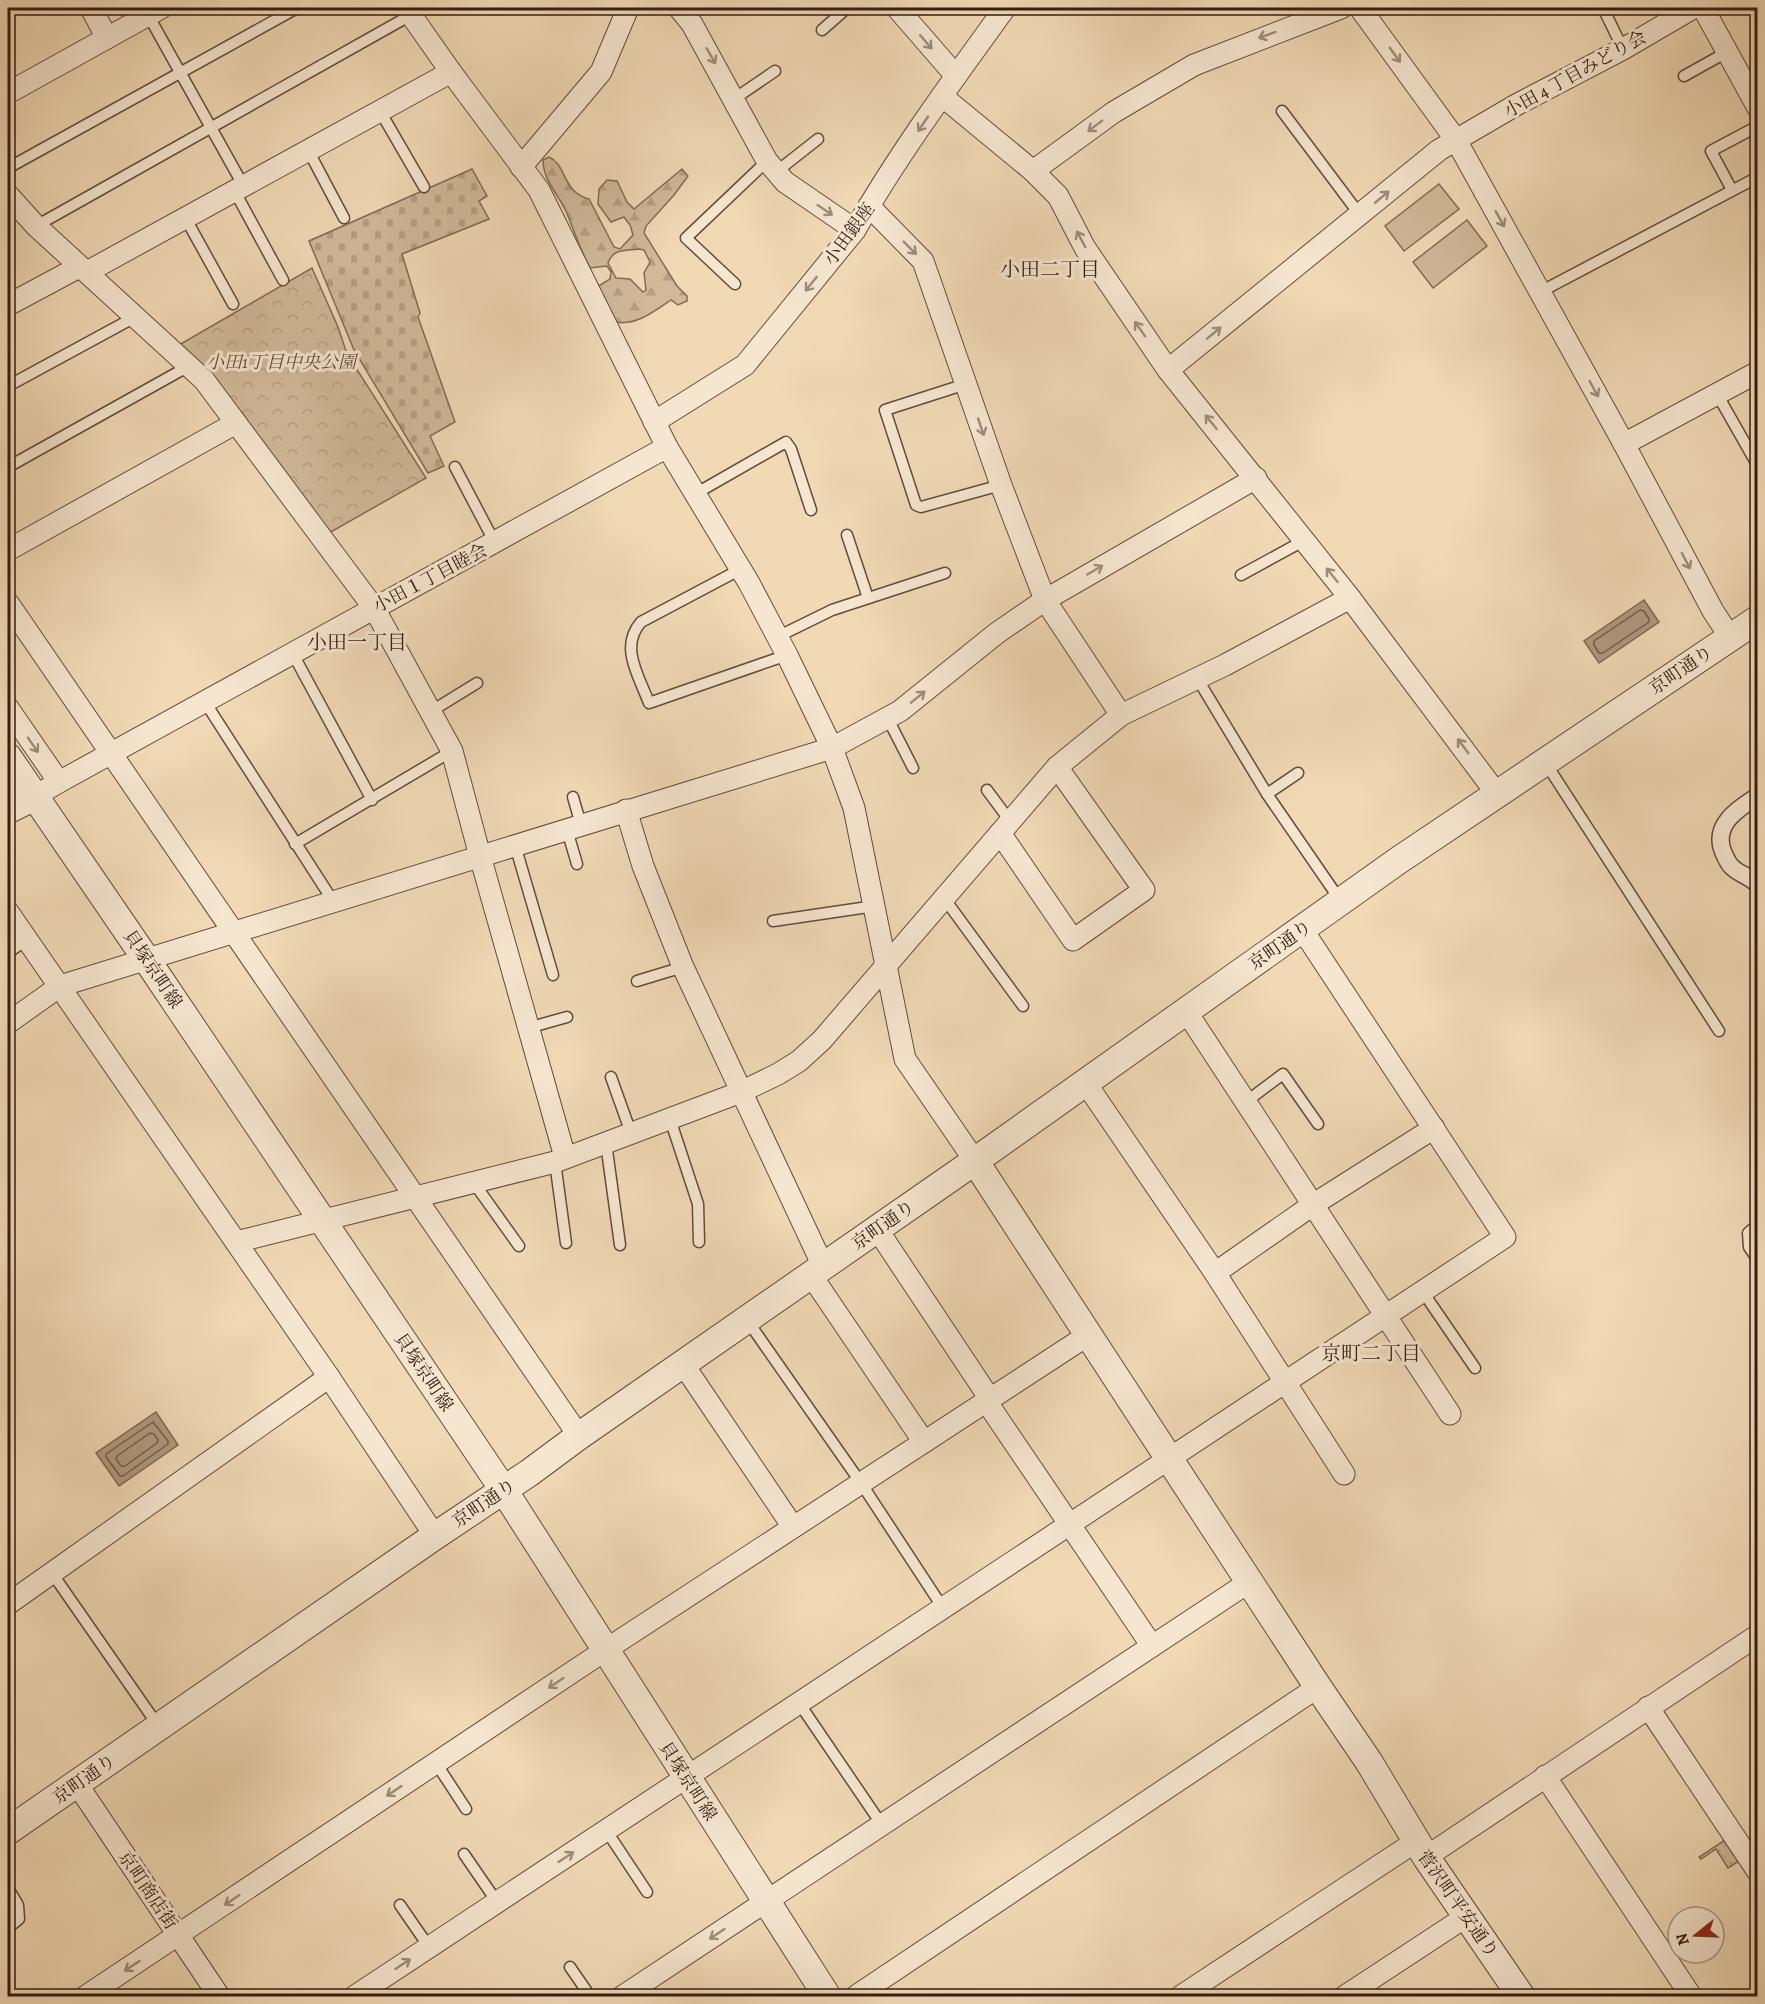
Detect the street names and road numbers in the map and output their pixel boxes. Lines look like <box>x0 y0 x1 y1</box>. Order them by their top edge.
street label: 小田 4 丁目みどり会 <box>1500 25 1650 123</box>
street label: 小田銀座 <box>818 198 880 270</box>
street label: 小田１丁目睦会 <box>369 538 491 618</box>
street label: 京町通り <box>1644 640 1718 700</box>
street label: 京町通り <box>1244 915 1316 975</box>
street label: 貝塚京町線 <box>118 925 188 1013</box>
street label: 京町通り <box>847 1195 919 1255</box>
street label: 貝塚京町線 <box>389 1328 459 1416</box>
street label: 京町通り <box>447 1473 521 1533</box>
street label: 貝塚京町線 <box>653 1737 723 1825</box>
street label: 京町通り <box>48 1749 120 1809</box>
street label: 京町商店街 <box>113 1846 183 1934</box>
street label: 菅沢町平安通り <box>1412 1846 1504 1962</box>

